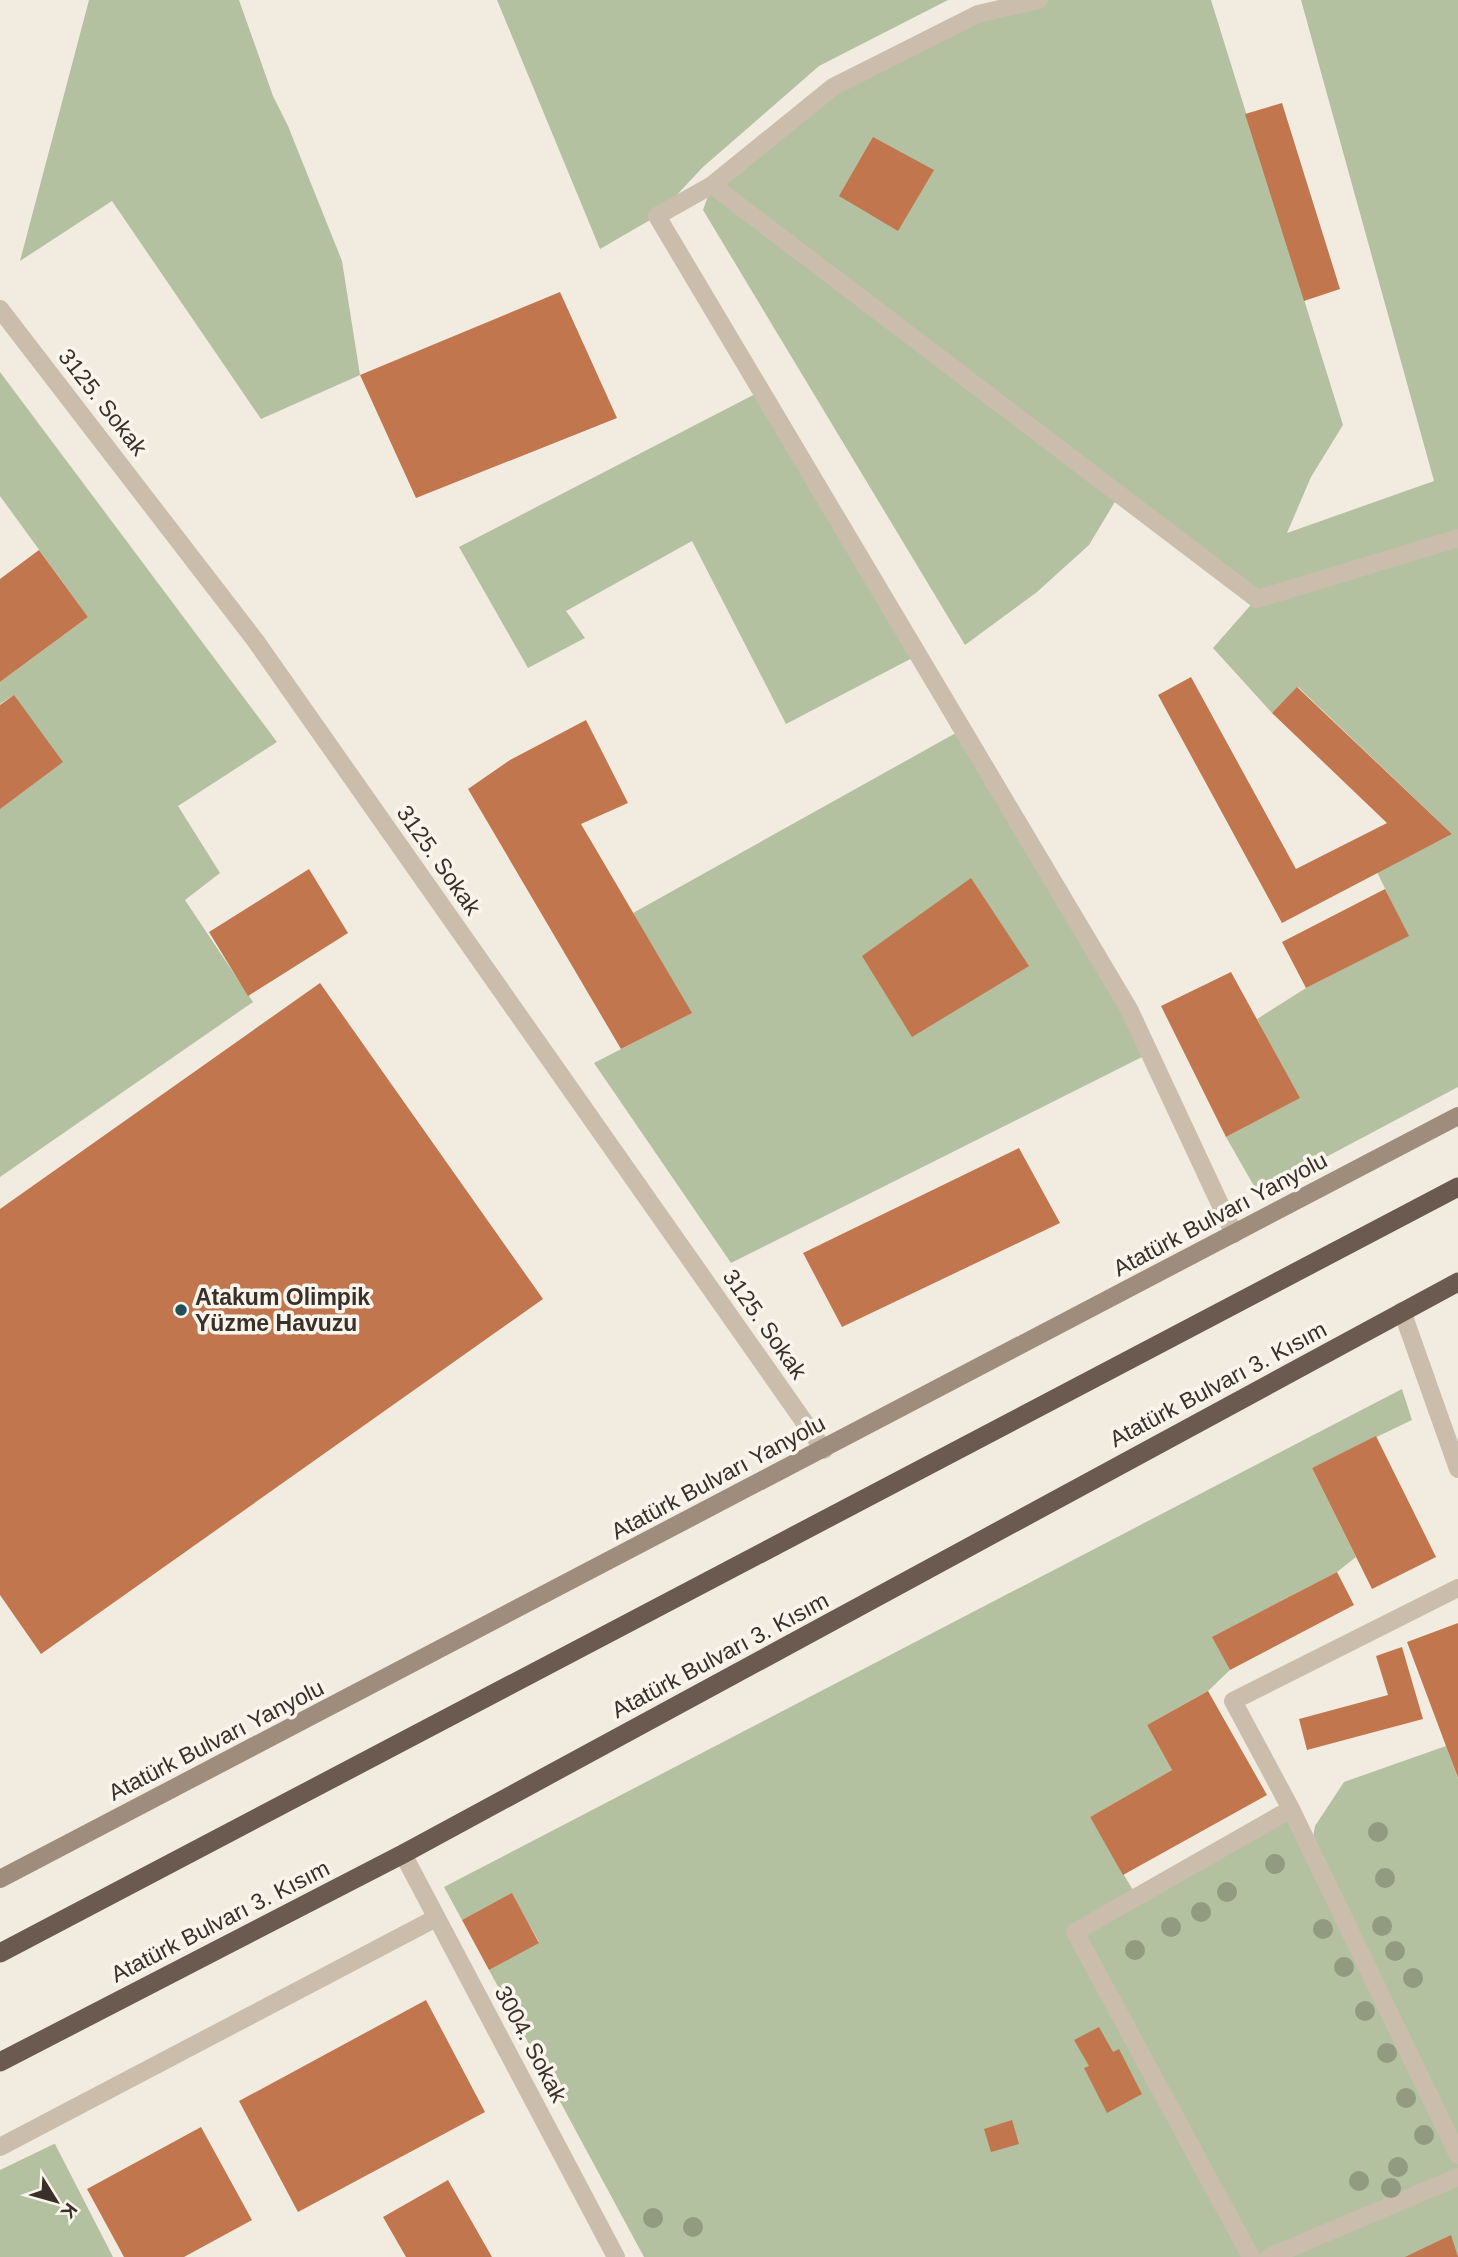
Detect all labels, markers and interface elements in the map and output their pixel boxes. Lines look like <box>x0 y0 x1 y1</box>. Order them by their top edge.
street label: 3125. Sokak <box>53 344 153 461</box>
street label: 3125. Sokak <box>392 800 487 920</box>
street label: Atatürk Bulvarı Yanyolu <box>1109 1147 1331 1281</box>
street label: 3125. Sokak <box>718 1264 813 1384</box>
place label: Atakum Olimpik Yüzme Havuzu <box>195 1284 370 1336</box>
marker: Atakum Olimpik Yüzme Havuzu <box>173 1302 189 1318</box>
street label: Atatürk Bulvarı 3. Kısım <box>1105 1316 1331 1452</box>
street label: Atatürk Bulvarı Yanyolu <box>607 1410 829 1544</box>
street label: Atatürk Bulvarı 3. Kısım <box>607 1587 833 1723</box>
street label: Atatürk Bulvarı Yanyolu <box>104 1674 328 1806</box>
street label: Atatürk Bulvarı 3. Kısım <box>106 1855 334 1987</box>
street label: 3004. Sokak <box>490 1981 573 2107</box>
north arrow <box>21 2166 91 2236</box>
text: K <box>56 2199 82 2223</box>

